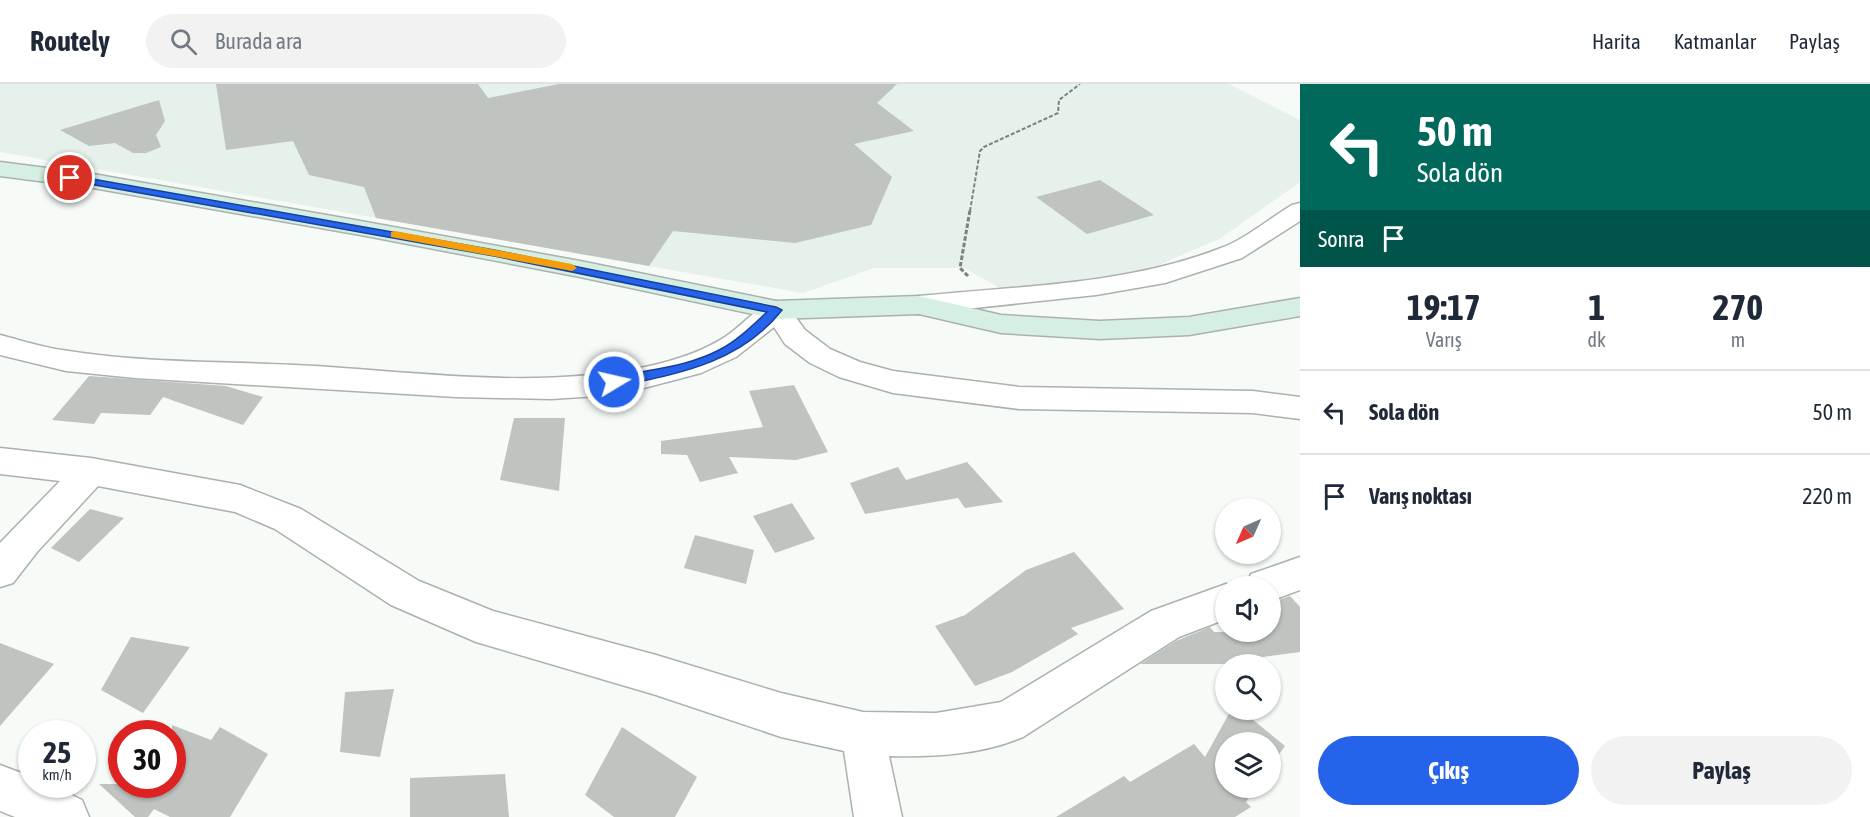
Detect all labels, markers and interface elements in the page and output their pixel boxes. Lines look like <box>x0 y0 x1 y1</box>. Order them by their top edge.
search box <box>146 14 566 68</box>
text: Routely <box>30 25 110 57</box>
icon: search <box>167 25 200 58</box>
text: Burada ara <box>215 28 302 54</box>
text: Harita <box>1592 29 1641 53</box>
text: Katmanlar <box>1674 29 1756 53</box>
text: Paylaş <box>1789 29 1840 53</box>
text: 50 m <box>1417 107 1492 155</box>
icon: left <box>1318 108 1396 186</box>
pin <box>44 152 95 203</box>
text: Sola dön <box>1417 157 1503 188</box>
icon: arrive <box>53 161 86 194</box>
icon: arrive <box>1377 222 1410 255</box>
text: Sonra <box>1318 226 1365 252</box>
text: 19:17 <box>1407 286 1481 328</box>
text: 1 <box>1588 286 1605 328</box>
text: 270 <box>1712 286 1763 328</box>
text: Varış <box>1426 328 1462 351</box>
text: dk <box>1588 328 1606 351</box>
text: m <box>1731 328 1745 351</box>
position arrow <box>582 350 646 414</box>
icon: left <box>1318 396 1351 429</box>
text: Sola dön <box>1369 399 1439 425</box>
text: 50 m <box>1812 399 1852 425</box>
icon: arrive <box>1318 480 1351 513</box>
text: Varış noktası <box>1369 483 1472 509</box>
text: 220 m <box>1802 483 1852 509</box>
north arrow <box>1215 498 1281 564</box>
map controls <box>1215 498 1281 798</box>
button: sound <box>1215 576 1281 642</box>
button: search <box>1215 654 1281 720</box>
speed limit sign: 30 <box>108 720 186 798</box>
button: layers <box>1215 732 1281 798</box>
text: 25 <box>43 735 71 769</box>
button: Çıkış <box>1318 736 1579 805</box>
button: Paylaş <box>1591 736 1852 805</box>
text: km/h <box>42 766 72 783</box>

